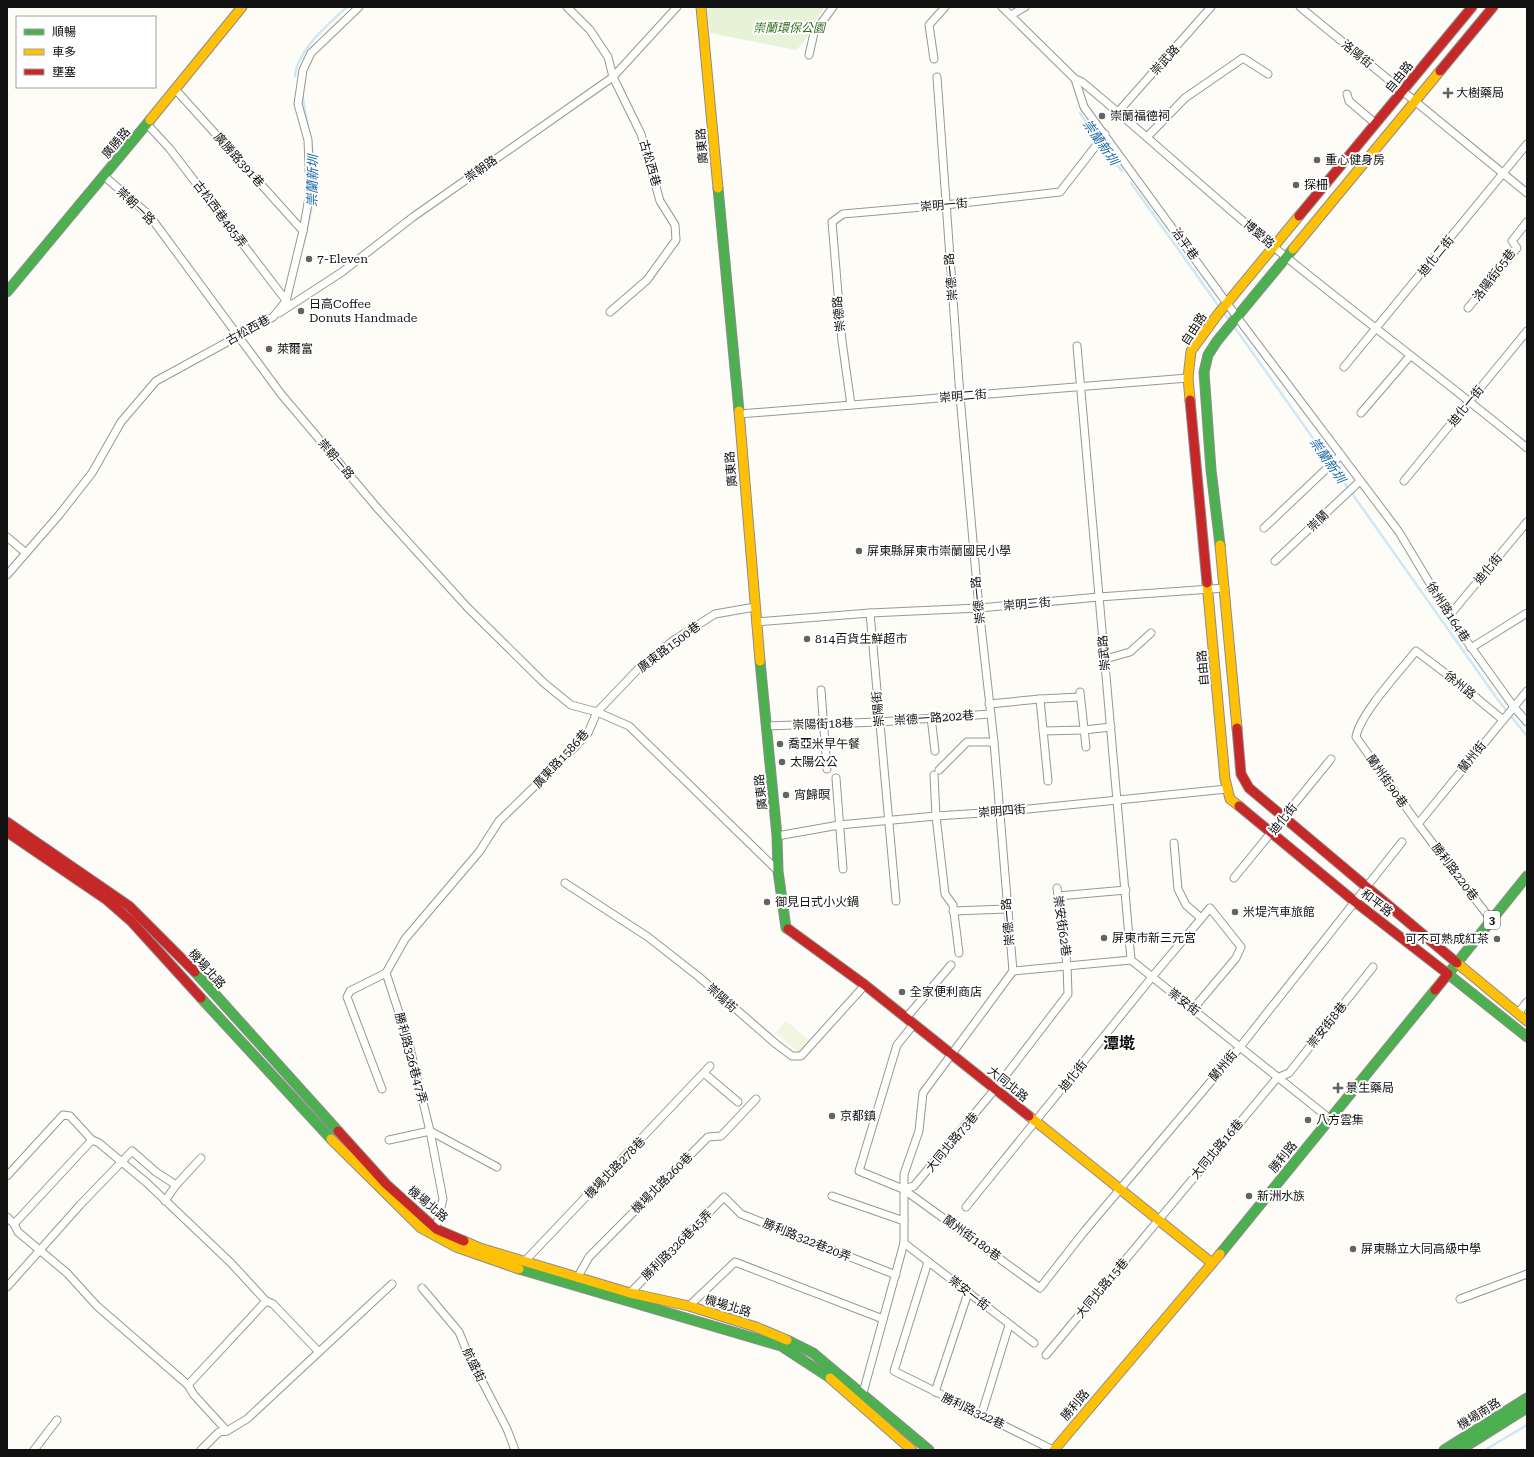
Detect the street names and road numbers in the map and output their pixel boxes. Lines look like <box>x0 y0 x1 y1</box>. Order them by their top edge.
street label: 洛陽街 <box>1339 37 1375 71</box>
street label: 崇武路 <box>1148 42 1182 78</box>
street label: 自由路 <box>1382 59 1416 95</box>
street label: 廣勝路 <box>99 125 133 161</box>
street label: 廣東路 <box>693 127 711 165</box>
street label: 廣勝路391巷 <box>211 130 267 190</box>
street label: 古松西巷 <box>637 138 663 188</box>
street label: 崇朝路 <box>462 153 500 185</box>
street label: 古松西巷485弄 <box>190 178 250 250</box>
street label: 崇朝一路 <box>114 184 158 228</box>
street label: 崇明一街 <box>919 196 969 214</box>
street label: 博愛路 <box>1241 217 1277 251</box>
street label: 治平巷 <box>1169 225 1201 263</box>
street label: 迪化二街 <box>1415 233 1457 279</box>
street label: 洛陽街65巷 <box>1470 246 1518 304</box>
street label: 崇德一路 <box>942 252 960 302</box>
street label: 崇德路 <box>830 295 848 333</box>
street label: 自由路 <box>1178 310 1210 348</box>
street label: 古松西巷 <box>224 312 272 348</box>
street label: 迪化一街 <box>1445 383 1487 429</box>
street label: 崇明二街 <box>938 387 988 405</box>
street label: 崇朝一路 <box>315 436 357 482</box>
street label: 廣東路 <box>722 450 740 488</box>
street label: 崇蘭 <box>1304 508 1332 534</box>
street label: 迪化街 <box>1471 551 1505 587</box>
street label: 崇德一路 <box>969 575 987 625</box>
street label: 徐州路164巷 <box>1424 580 1472 644</box>
street label: 崇明三街 <box>1002 595 1052 613</box>
street label: 廣東路1500巷 <box>635 619 703 675</box>
street label: 崇武路 <box>1095 634 1113 672</box>
street label: 自由路 <box>1194 649 1212 687</box>
street label: 徐州路 <box>1442 668 1478 702</box>
street label: 崇陽街 <box>869 690 887 728</box>
street label: 崇德一路202巷 <box>894 708 974 728</box>
street label: 崇陽街18巷 <box>792 716 854 732</box>
street label: 廣東路1586巷 <box>530 727 592 791</box>
street label: 蘭州街 <box>1455 739 1489 775</box>
street label: 蘭州街90巷 <box>1364 752 1410 810</box>
street label: 廣東路 <box>752 773 770 811</box>
street label: 迪化街 <box>1266 801 1300 837</box>
street label: 崇明四街 <box>977 802 1027 820</box>
street label: 勝利路220巷 <box>1429 841 1481 903</box>
street label: 和平路 <box>1359 886 1395 920</box>
street label: 崇安街62巷 <box>1051 895 1073 957</box>
street label: 崇德一路 <box>999 897 1017 947</box>
road number: 3 <box>1484 911 1500 929</box>
street label: 機場北路 <box>186 946 228 992</box>
street label: 崇陽街 <box>704 981 740 1015</box>
street label: 崇安街 <box>1166 985 1202 1019</box>
street label: 崇安街8巷 <box>1304 999 1350 1051</box>
street label: 勝利路326巷47弄 <box>392 1011 430 1105</box>
street label: 蘭州街 <box>1206 1048 1240 1084</box>
street label: 迪化街 <box>1056 1058 1090 1094</box>
street label: 大同北路 <box>985 1063 1031 1105</box>
street label: 大同北路73巷 <box>923 1109 981 1175</box>
street label: 大同北路16巷 <box>1188 1116 1246 1182</box>
street label: 機場北路278巷 <box>582 1134 648 1202</box>
street label: 勝利路 <box>1266 1139 1300 1175</box>
street label: 機場北路260巷 <box>629 1150 695 1216</box>
street label: 機場北路 <box>405 1183 451 1225</box>
street label: 勝利路326巷45弄 <box>639 1207 715 1283</box>
street label: 蘭州街180巷 <box>940 1212 1004 1264</box>
street label: 勝利路322巷20弄 <box>761 1216 853 1264</box>
street label: 大同北路15巷 <box>1073 1255 1131 1321</box>
street label: 崇安一街 <box>946 1273 992 1313</box>
street label: 機場北路 <box>703 1292 753 1320</box>
street label: 航盛街 <box>460 1346 488 1384</box>
street label: 勝利路 <box>1058 1387 1092 1423</box>
street label: 勝利路322巷 <box>939 1390 1007 1432</box>
street label: 機場南路 <box>1455 1395 1503 1433</box>

